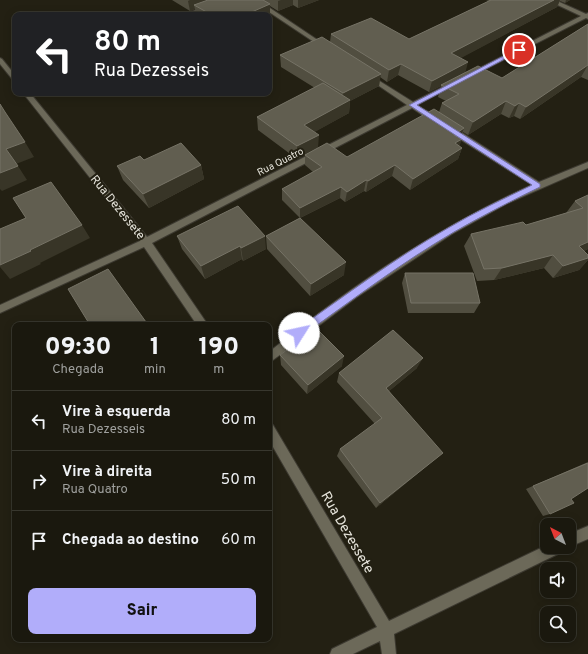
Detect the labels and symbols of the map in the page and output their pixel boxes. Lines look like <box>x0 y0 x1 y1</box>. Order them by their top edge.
pin <box>502 33 536 67</box>
street label: Rua Quatro <box>255 145 307 180</box>
street label: Rua Dezessete <box>86 172 148 243</box>
position arrow <box>278 312 320 354</box>
street label: Rua Dezessete <box>316 489 377 577</box>
north arrow <box>540 518 576 554</box>

